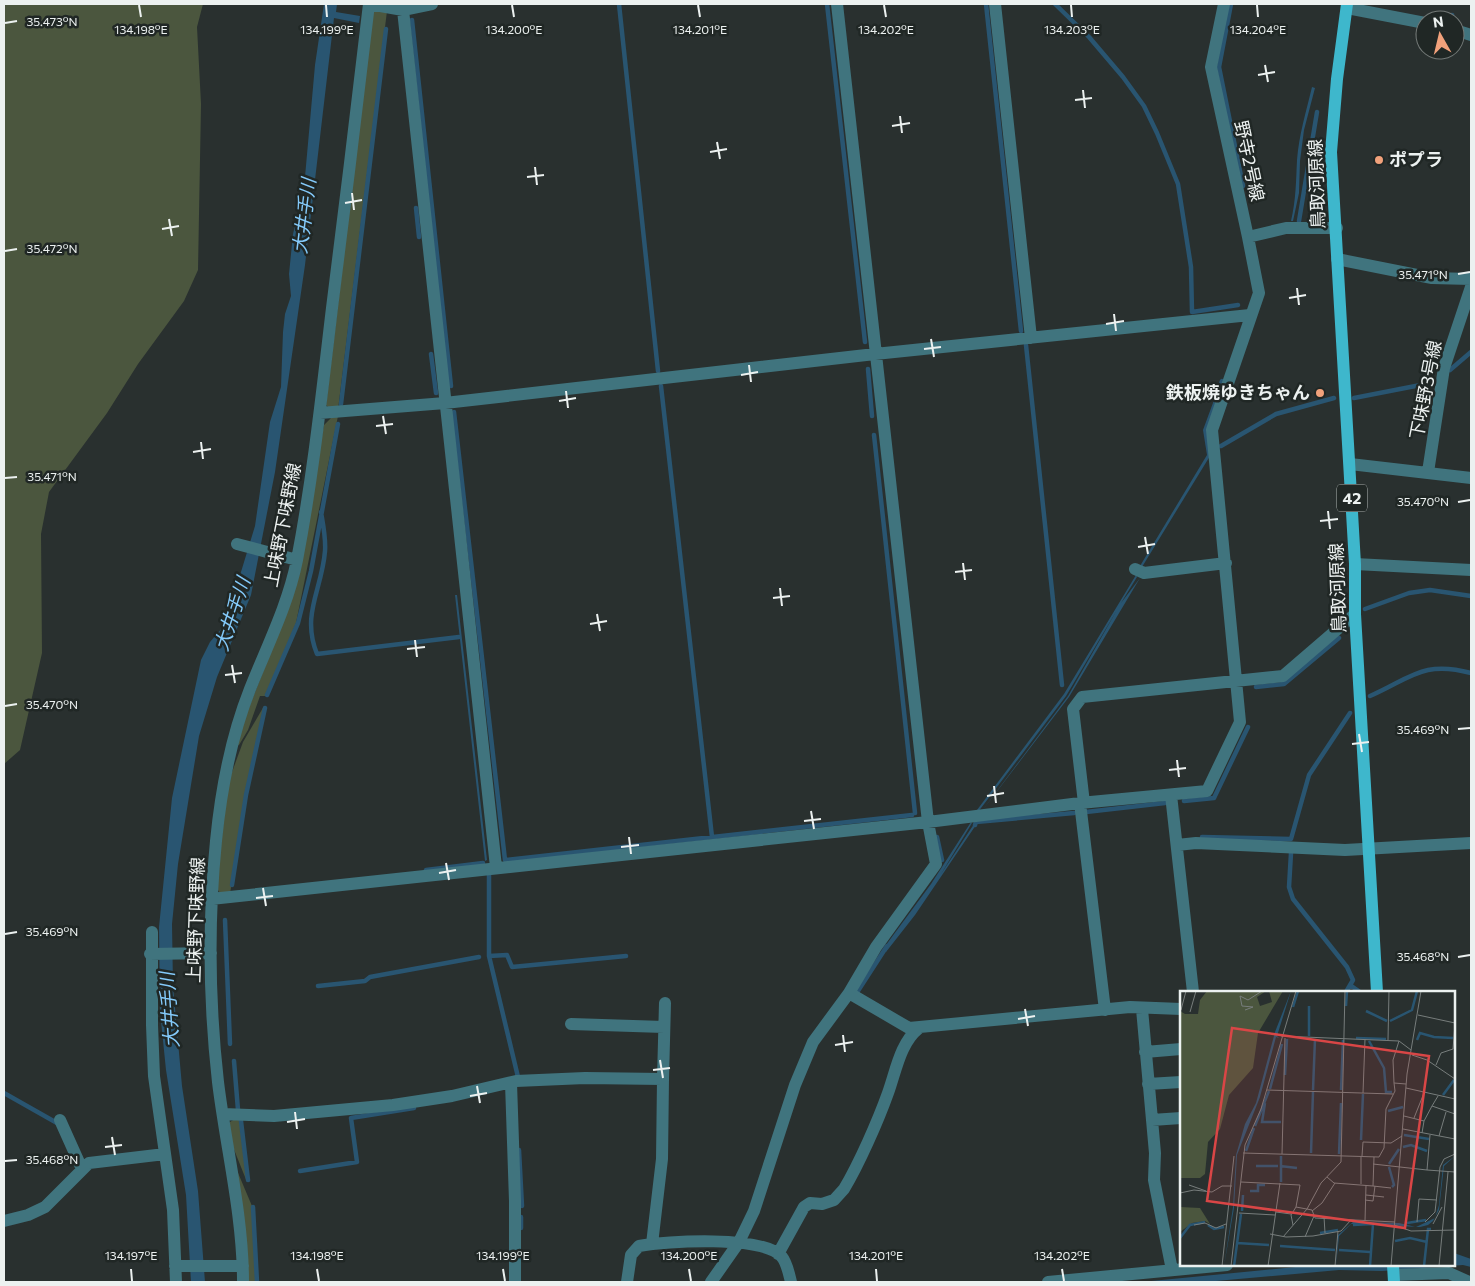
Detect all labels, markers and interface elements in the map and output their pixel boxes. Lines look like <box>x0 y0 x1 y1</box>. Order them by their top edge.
north arrow <box>1415 10 1465 60</box>
text: N <box>1432 12 1445 31</box>
text: 35.473°N <box>26 14 78 28</box>
text: 134.198°E <box>114 22 168 36</box>
text: 134.199°E <box>300 22 354 36</box>
text: 134.200°E <box>486 22 542 36</box>
text: 134.201°E <box>673 22 727 36</box>
text: 134.202°E <box>858 22 914 36</box>
text: 134.203°E <box>1044 22 1100 36</box>
text: 134.204°E <box>1230 22 1286 36</box>
street label: 野寺2号線 <box>1231 118 1269 203</box>
street label: 鳥取河原線 <box>1303 139 1329 229</box>
place label: ポプラ <box>1389 148 1443 170</box>
marker: ポプラ <box>1373 154 1385 166</box>
water label: 大井手川 <box>287 175 320 255</box>
text: 35.472°N <box>27 241 77 255</box>
text: 35.471°N <box>1398 267 1448 281</box>
street label: 下味野3号線 <box>1405 338 1445 441</box>
place label: 鉄板焼ゆきちゃん <box>1165 381 1310 403</box>
marker: 鉄板焼ゆきちゃん <box>1314 387 1326 399</box>
street label: 上味野下味野線 <box>259 461 305 589</box>
text: 35.471°N <box>27 469 77 483</box>
road number: 42 <box>1337 484 1367 512</box>
text: 35.470°N <box>1397 494 1449 508</box>
street label: 鳥取河原線 <box>1324 543 1350 633</box>
water label: 大井手川 <box>209 572 255 654</box>
text: 35.470°N <box>26 697 78 711</box>
text: 35.469°N <box>1397 722 1449 736</box>
street label: 上味野下味野線 <box>182 857 208 983</box>
text: 35.469°N <box>26 924 78 938</box>
text: 35.468°N <box>1397 949 1449 963</box>
water label: 大井手川 <box>154 969 183 1049</box>
inset map <box>1180 991 1455 1266</box>
text: 35.468°N <box>26 1152 78 1166</box>
text: 134.197°E <box>105 1248 157 1262</box>
text: 134.198°E <box>290 1248 344 1262</box>
text: 134.199°E <box>476 1248 530 1262</box>
text: 134.200°E <box>661 1248 717 1262</box>
text: 134.201°E <box>849 1248 903 1262</box>
text: 134.202°E <box>1034 1248 1090 1262</box>

